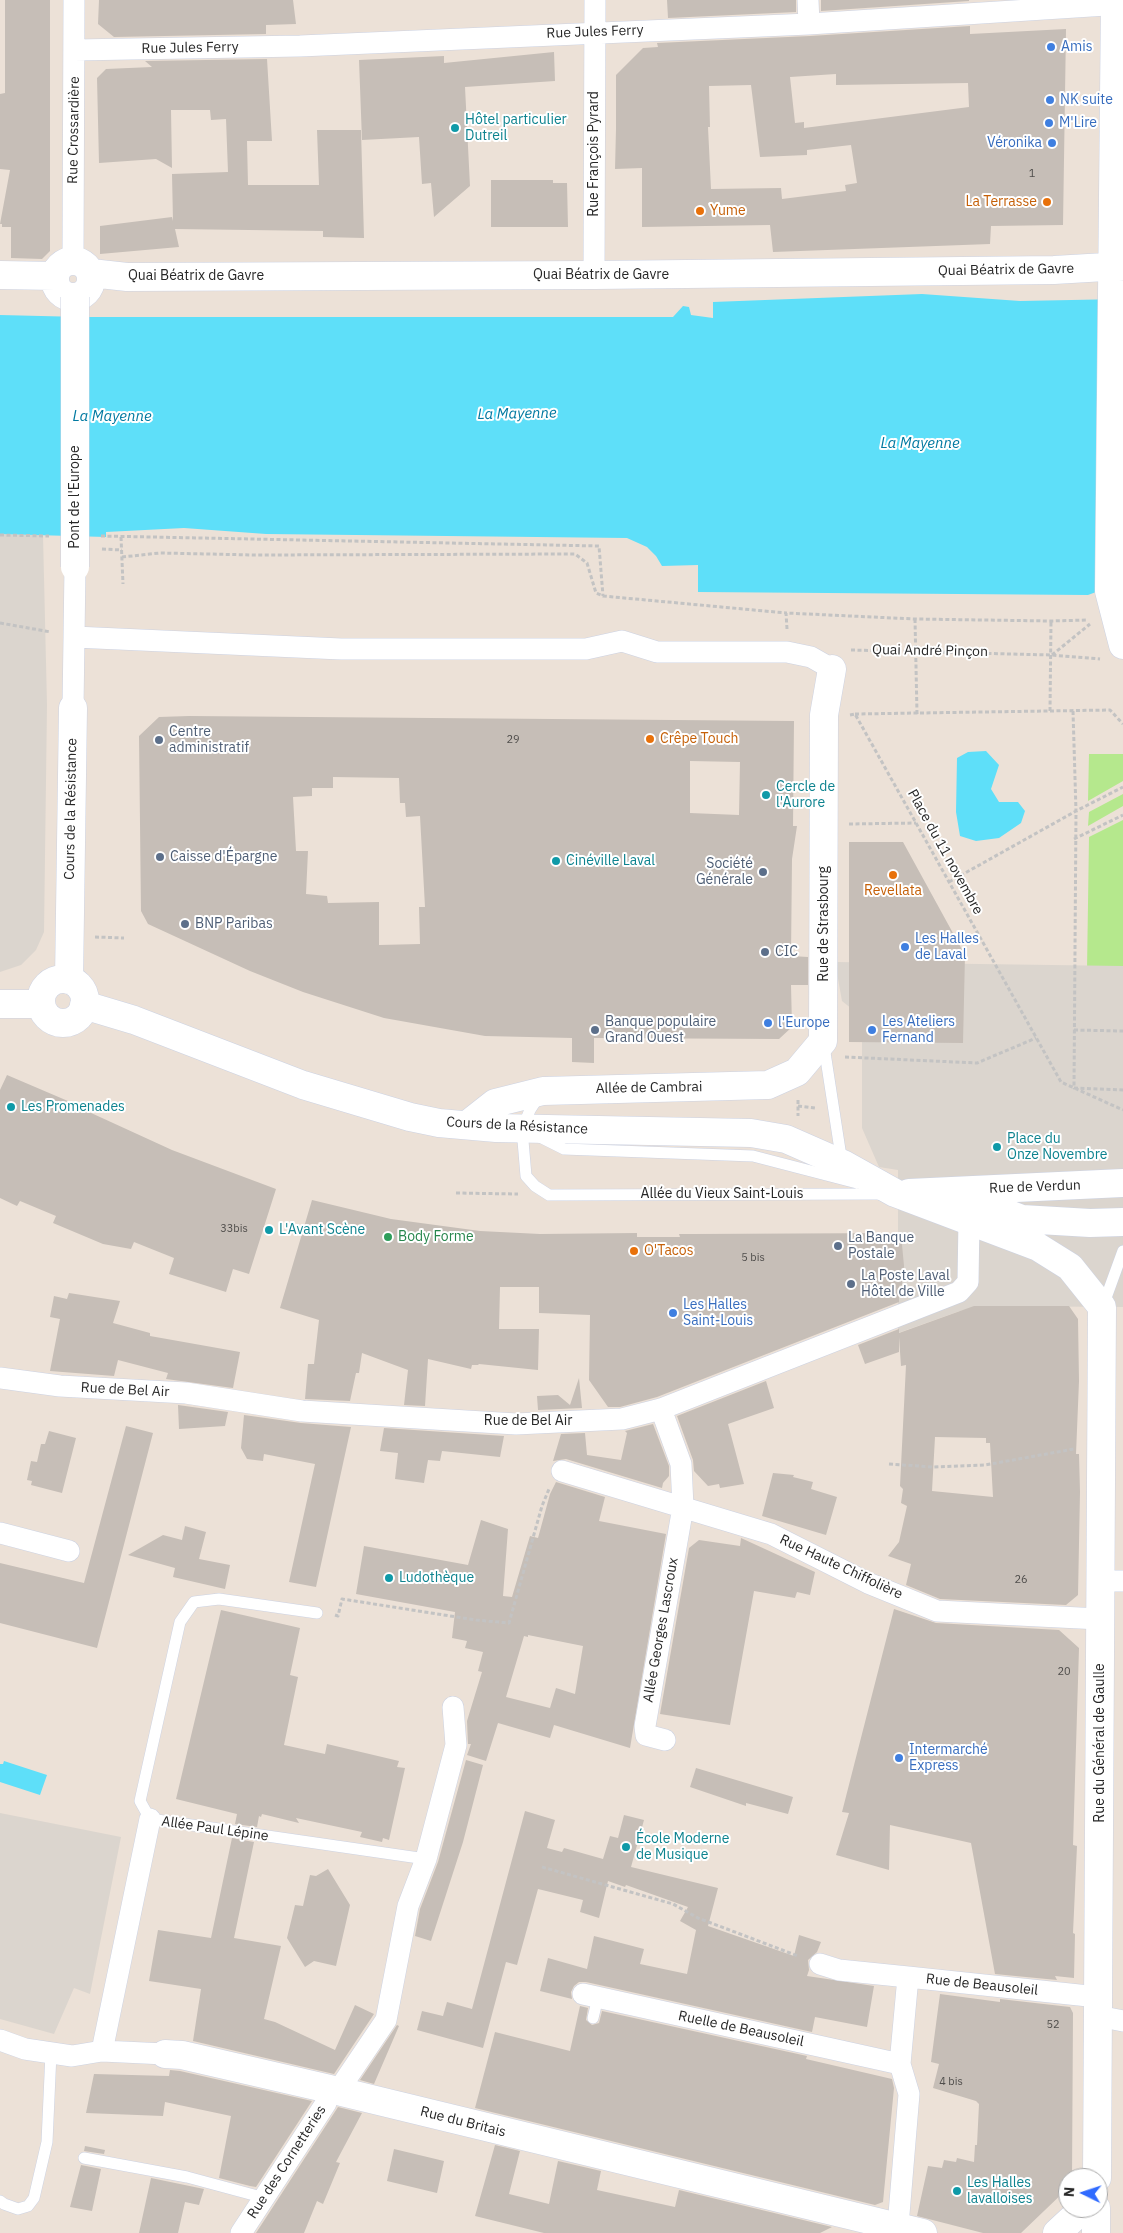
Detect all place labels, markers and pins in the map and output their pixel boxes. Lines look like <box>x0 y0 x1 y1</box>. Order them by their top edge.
place label: Amis <box>1061 39 1093 55</box>
marker: Amis <box>1045 41 1057 53</box>
place label: NK suite <box>1060 92 1113 108</box>
marker: NK suite <box>1044 94 1056 106</box>
place label: Hôtel particulier Dutreil <box>465 112 567 144</box>
place label: M'Lire <box>1059 115 1097 131</box>
marker: M'Lire <box>1043 117 1055 129</box>
marker: Hôtel particulier Dutreil <box>449 122 461 134</box>
place label: Véronika <box>987 135 1042 151</box>
marker: Véronika <box>1046 137 1058 149</box>
place label: La Terrasse <box>966 194 1037 210</box>
marker: La Terrasse <box>1041 196 1053 208</box>
place label: Yume <box>710 203 746 219</box>
marker: Yume <box>694 205 706 217</box>
place label: Centre administratif <box>169 724 249 756</box>
place label: Crêpe Touch <box>660 731 738 747</box>
marker: Crêpe Touch <box>644 733 656 745</box>
marker: Centre administratif <box>153 734 165 746</box>
place label: Cercle de l'Aurore <box>776 779 835 812</box>
marker: Cercle de l'Aurore <box>760 789 772 801</box>
place label: Caisse d'Épargne <box>170 849 277 865</box>
marker: Caisse d'Épargne <box>154 851 166 863</box>
place label: Cinéville Laval <box>566 853 655 869</box>
marker: Cinéville Laval <box>550 855 562 867</box>
place label: Société Générale <box>696 856 753 889</box>
marker: Société Générale <box>757 866 769 878</box>
marker: Revellata <box>887 869 899 881</box>
place label: Revellata <box>864 883 922 899</box>
place label: BNP Paribas <box>195 916 273 932</box>
marker: BNP Paribas <box>179 918 191 930</box>
place label: Les Halles de Laval <box>915 931 979 964</box>
marker: Les Halles de Laval <box>899 941 911 953</box>
place label: CIC <box>775 944 798 960</box>
marker: CIC <box>759 946 771 958</box>
place label: Banque populaire Grand Ouest <box>605 1014 716 1046</box>
place label: Les Ateliers Fernand <box>882 1014 955 1046</box>
place label: l'Europe <box>778 1015 830 1031</box>
marker: l'Europe <box>762 1017 774 1029</box>
marker: Banque populaire Grand Ouest <box>589 1024 601 1036</box>
marker: Les Ateliers Fernand <box>866 1024 878 1036</box>
place label: Les Promenades <box>21 1099 125 1115</box>
marker: Les Promenades <box>5 1101 17 1113</box>
place label: Place du Onze Novembre <box>1007 1131 1107 1164</box>
marker: Place du Onze Novembre <box>991 1141 1003 1153</box>
place label: L'Avant Scène <box>279 1222 365 1238</box>
marker: L'Avant Scène <box>263 1224 275 1236</box>
place label: Body Forme <box>398 1229 474 1245</box>
place label: La Banque Postale <box>848 1230 914 1262</box>
marker: Body Forme <box>382 1231 394 1243</box>
marker: La Banque Postale <box>832 1240 844 1252</box>
place label: O'Tacos <box>644 1243 693 1259</box>
marker: O'Tacos <box>628 1245 640 1257</box>
place label: La Poste Laval Hôtel de Ville <box>861 1268 950 1300</box>
marker: La Poste Laval Hôtel de Ville <box>845 1278 857 1290</box>
place label: Les Halles Saint-Louis <box>683 1297 753 1330</box>
marker: Les Halles Saint-Louis <box>667 1307 679 1319</box>
place label: Ludothèque <box>399 1570 474 1586</box>
marker: Ludothèque <box>383 1572 395 1584</box>
place label: Intermarché Express <box>909 1742 988 1774</box>
marker: Intermarché Express <box>893 1752 905 1764</box>
place label: École Moderne de Musique <box>636 1831 729 1864</box>
marker: École Moderne de Musique <box>620 1841 632 1853</box>
place label: Les Halles lavalloises <box>967 2175 1033 2208</box>
marker: Les Halles lavalloises <box>951 2185 963 2197</box>

